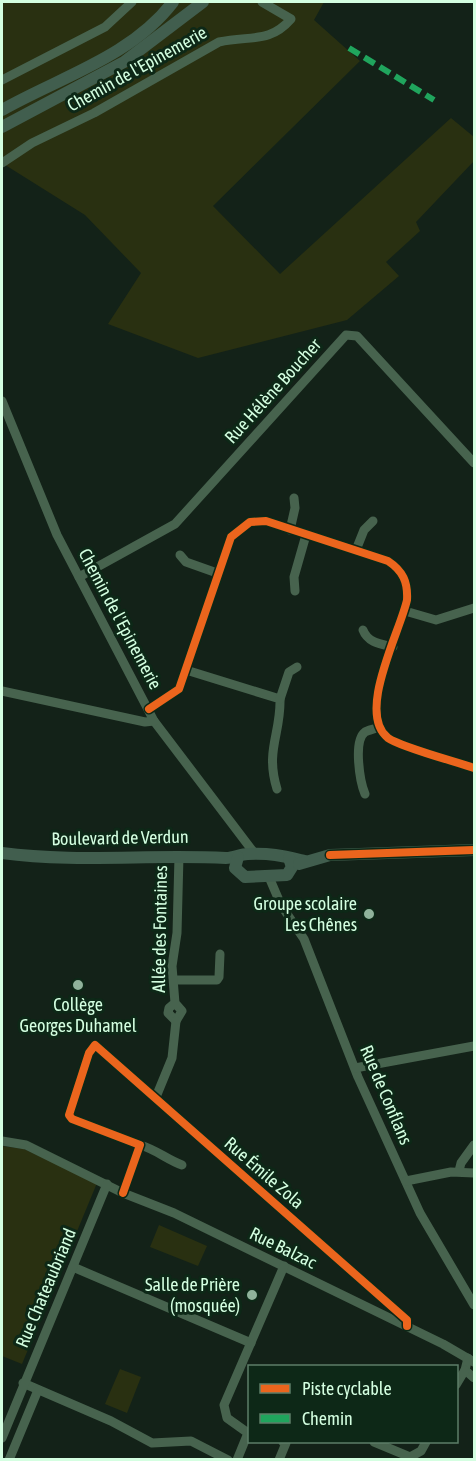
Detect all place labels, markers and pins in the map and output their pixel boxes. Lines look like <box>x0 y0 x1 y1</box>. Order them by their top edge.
place label: Groupe scolaire Les Chênes <box>254 893 357 935</box>
marker: Groupe scolaire Les Chênes <box>362 907 376 921</box>
marker: Collège Georges Duhamel <box>71 978 85 992</box>
place label: Collège Georges Duhamel <box>20 994 137 1036</box>
place label: Salle de Prière (mosquée) <box>145 1274 240 1316</box>
marker: Salle de Prière (mosquée) <box>245 1288 259 1302</box>

